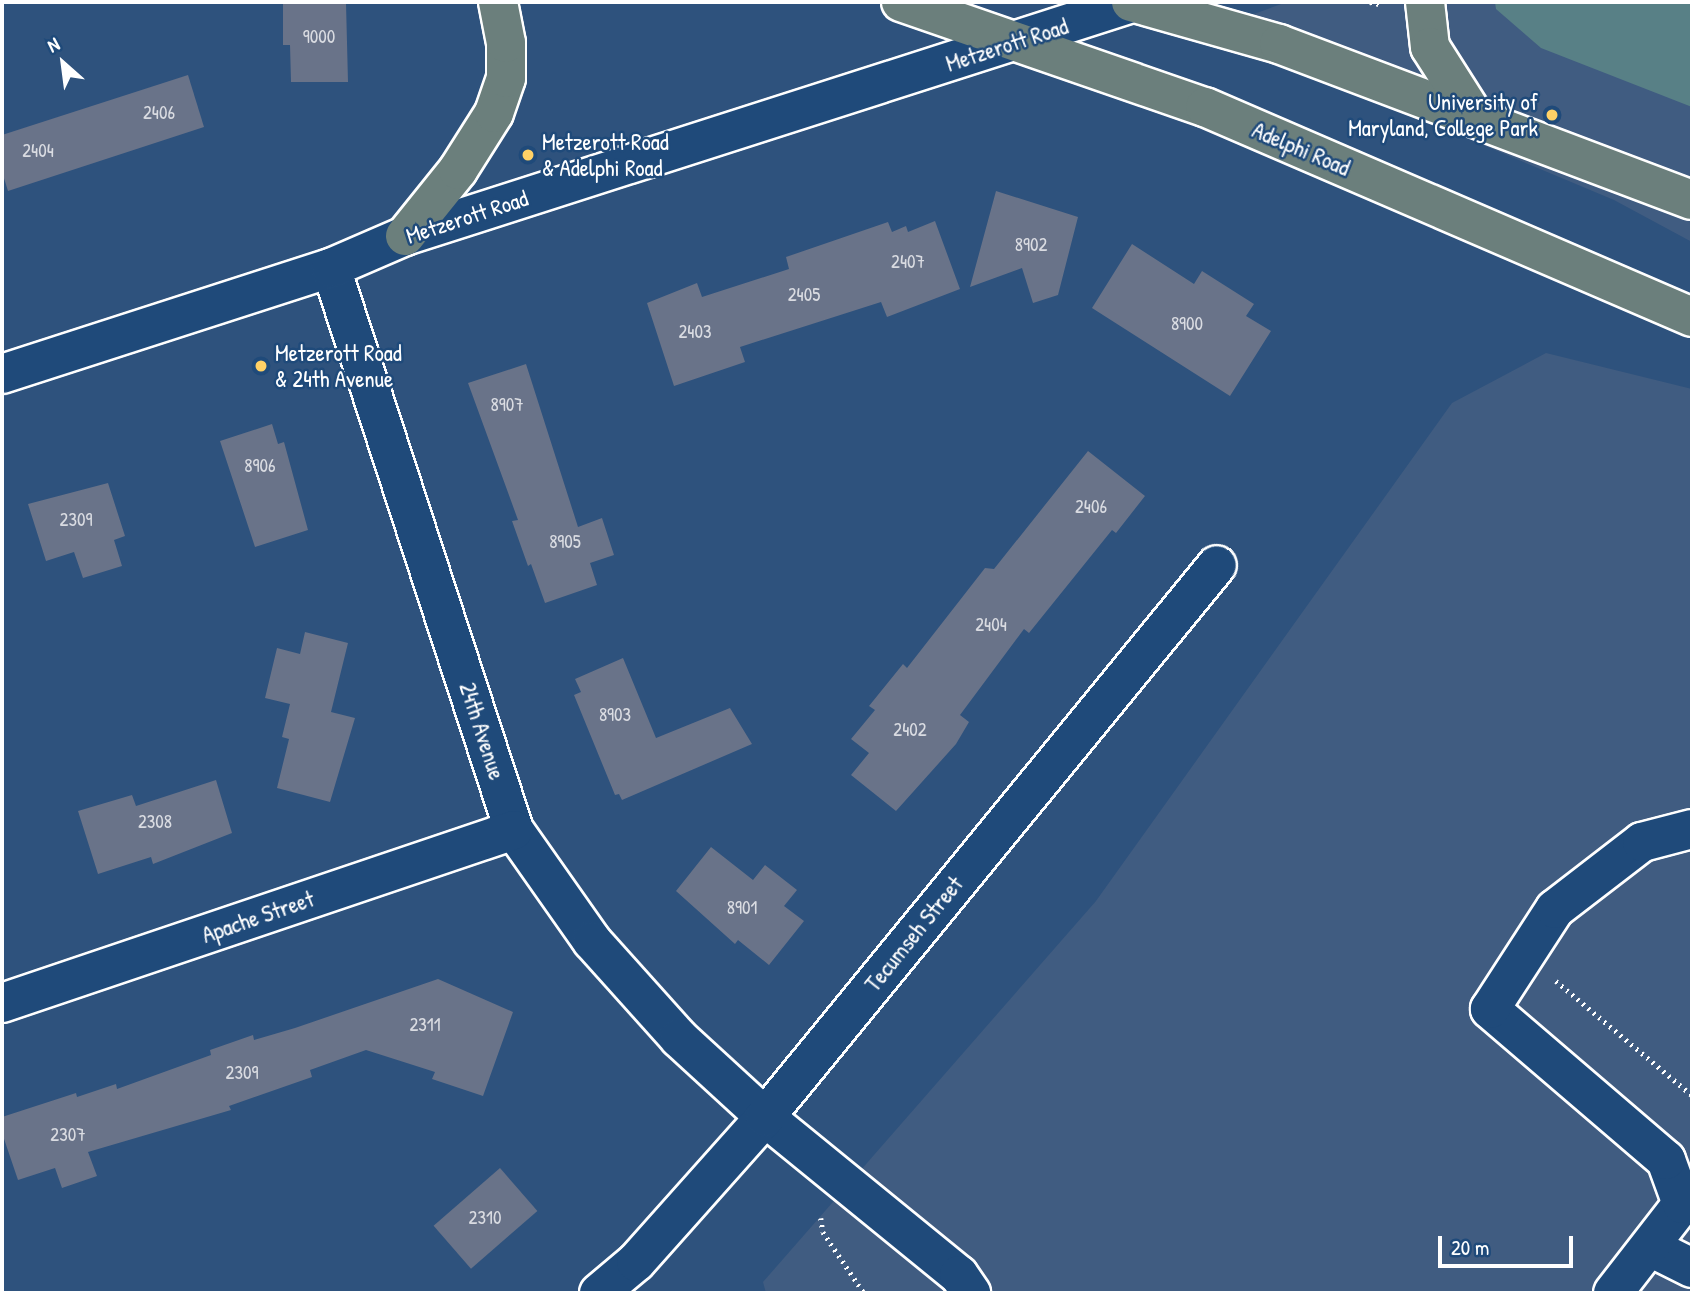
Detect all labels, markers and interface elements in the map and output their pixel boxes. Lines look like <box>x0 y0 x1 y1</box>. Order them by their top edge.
street label: Metzerott Road <box>942 12 1072 78</box>
house number: 9000 <box>303 26 335 48</box>
north arrow <box>28 28 98 98</box>
text: N <box>43 31 64 58</box>
place label: University of Maryland, College Park <box>1348 88 1538 142</box>
house number: 2406 <box>143 102 175 124</box>
marker: University of Maryland, College Park <box>1544 107 1560 123</box>
street label: Adelphi Road <box>1248 116 1354 182</box>
place label: Metzerott Road & Adelphi Road <box>542 128 669 182</box>
house number: 2404 <box>22 140 54 162</box>
marker: Metzerott Road & Adelphi Road <box>520 147 536 163</box>
street label: Metzerott Road <box>402 184 532 250</box>
house number: 8902 <box>1015 234 1047 256</box>
house number: 2407 <box>891 251 925 273</box>
house number: 2405 <box>788 284 820 306</box>
house number: 8900 <box>1171 313 1203 335</box>
house number: 2403 <box>678 321 712 343</box>
place label: Metzerott Road & 24th Avenue <box>275 339 402 393</box>
marker: Metzerott Road & 24th Avenue <box>253 358 269 374</box>
house number: 8907 <box>490 394 524 416</box>
house number: 8906 <box>244 455 276 477</box>
house number: 2406 <box>1075 496 1107 518</box>
house number: 2309 <box>60 509 92 531</box>
house number: 8905 <box>549 531 581 553</box>
house number: 2404 <box>975 614 1007 636</box>
street label: 24th Avenue <box>453 679 511 783</box>
house number: 8903 <box>599 704 631 726</box>
house number: 2402 <box>893 719 927 741</box>
house number: 2308 <box>138 811 172 833</box>
street label: Tecumseh Street <box>859 871 969 997</box>
street label: Apache Street <box>198 885 318 949</box>
house number: 8901 <box>727 897 757 919</box>
house number: 2311 <box>409 1014 441 1036</box>
house number: 2309 <box>226 1062 258 1084</box>
house number: 2307 <box>50 1124 86 1146</box>
house number: 2310 <box>469 1207 501 1229</box>
scale bar <box>1442 1222 1577 1266</box>
text: 20 m <box>1451 1233 1489 1262</box>

